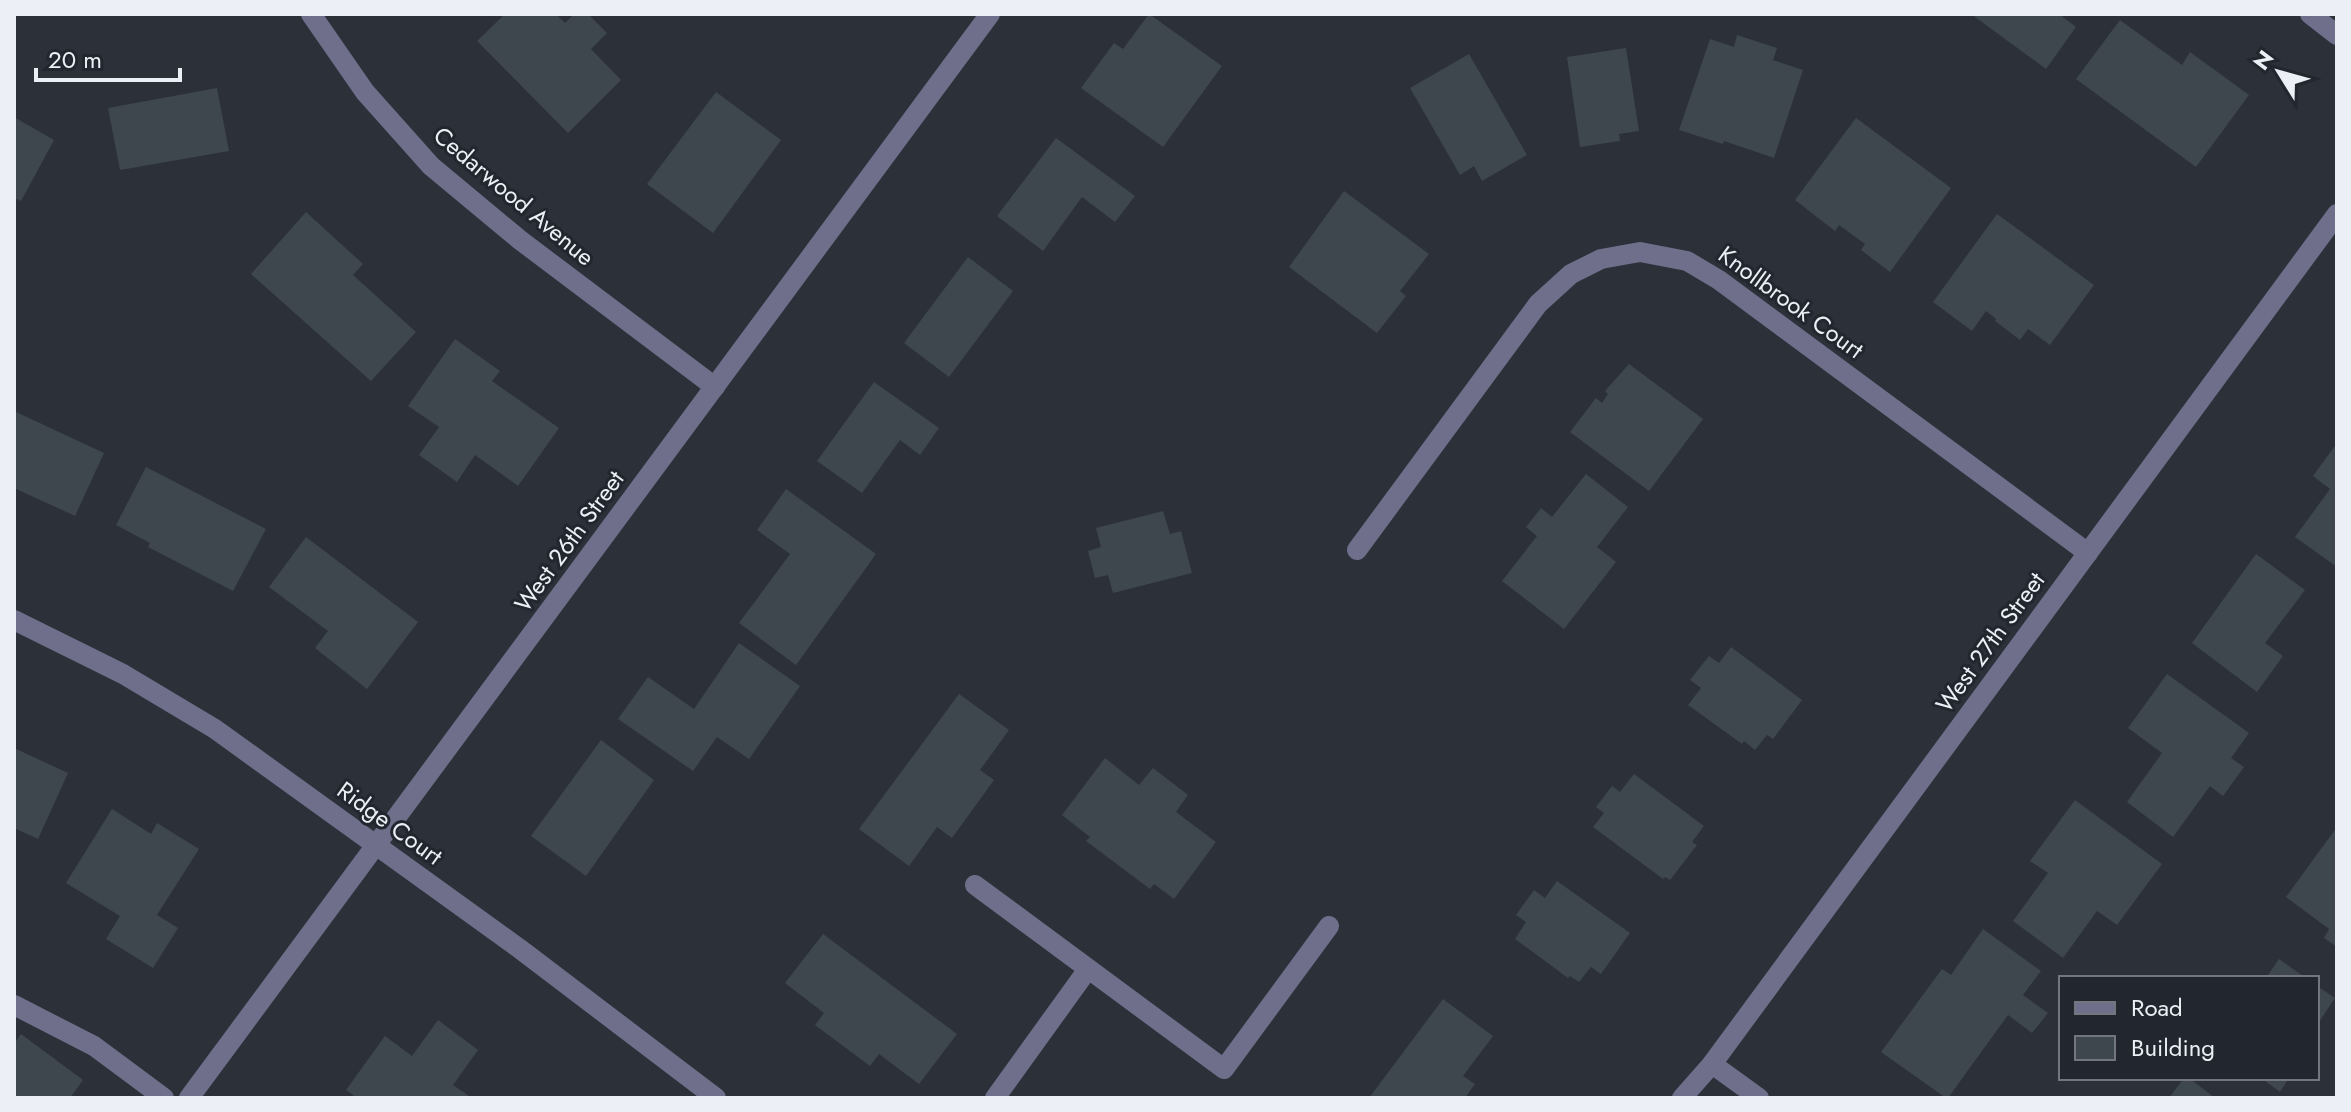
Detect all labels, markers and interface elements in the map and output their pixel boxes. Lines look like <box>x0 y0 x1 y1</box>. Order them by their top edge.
scale bar <box>36 32 180 82</box>
north arrow <box>2239 32 2319 112</box>
text: 20 m <box>48 42 102 77</box>
text: N <box>2245 43 2281 77</box>
street label: Cedarwood Avenue <box>426 118 602 274</box>
street label: Knollbrook Court <box>1711 237 1871 367</box>
street label: West 26th Street <box>506 463 632 619</box>
street label: West 27th Street <box>1927 564 2053 719</box>
street label: Ridge Court <box>330 773 450 873</box>
legend <box>2059 976 2319 1080</box>
text: Road <box>2131 990 2183 1025</box>
text: Building <box>2131 1030 2215 1065</box>

